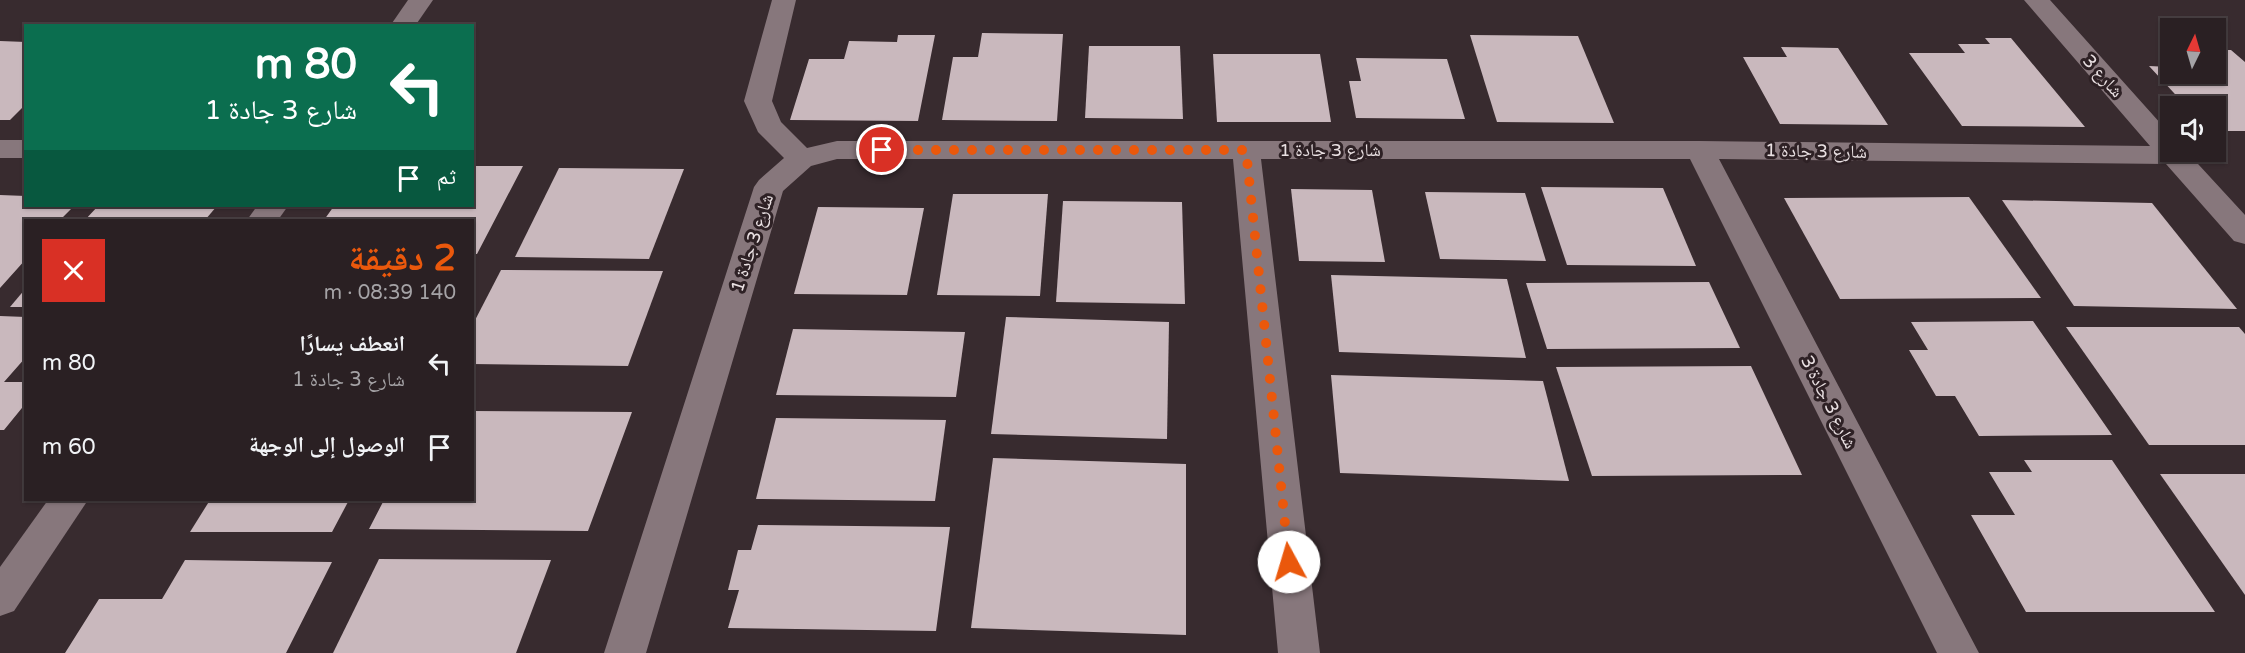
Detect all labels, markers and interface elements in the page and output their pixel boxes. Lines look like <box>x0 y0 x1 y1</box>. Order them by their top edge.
north arrow <box>2160 18 2226 84</box>
map controls <box>2160 18 2226 162</box>
text: 80 m <box>255 39 357 90</box>
icon: left <box>378 48 456 126</box>
street label: شارع 3 <box>2078 50 2128 102</box>
text: شارع 3 جادة 1 <box>204 94 357 127</box>
button: sound <box>2160 96 2226 162</box>
pin <box>856 124 907 175</box>
icon: arrive <box>865 133 898 166</box>
street label: شارع 3 جادة 1 <box>1279 139 1381 161</box>
street label: شارع 3 جادة 1 <box>1765 139 1867 163</box>
icon: arrive <box>392 162 425 195</box>
text: ثم <box>437 164 456 190</box>
street label: شارع 3 جادة 1 <box>726 191 778 295</box>
text: 2 دقيقة <box>348 237 456 280</box>
button: close <box>42 239 105 302</box>
text: 140 m · 08:39 <box>324 281 456 305</box>
text: انعطف يسارًا <box>300 331 405 357</box>
icon: left <box>423 347 456 380</box>
text: 80 m <box>42 350 96 376</box>
street label: شارع 3 جادة 3 <box>1796 352 1862 452</box>
text: شارع 3 جادة 1 <box>292 368 405 392</box>
icon: arrive <box>423 431 456 464</box>
text: الوصول إلى الوجهة <box>249 432 405 458</box>
text: 60 m <box>42 434 96 460</box>
position arrow <box>1257 530 1321 594</box>

